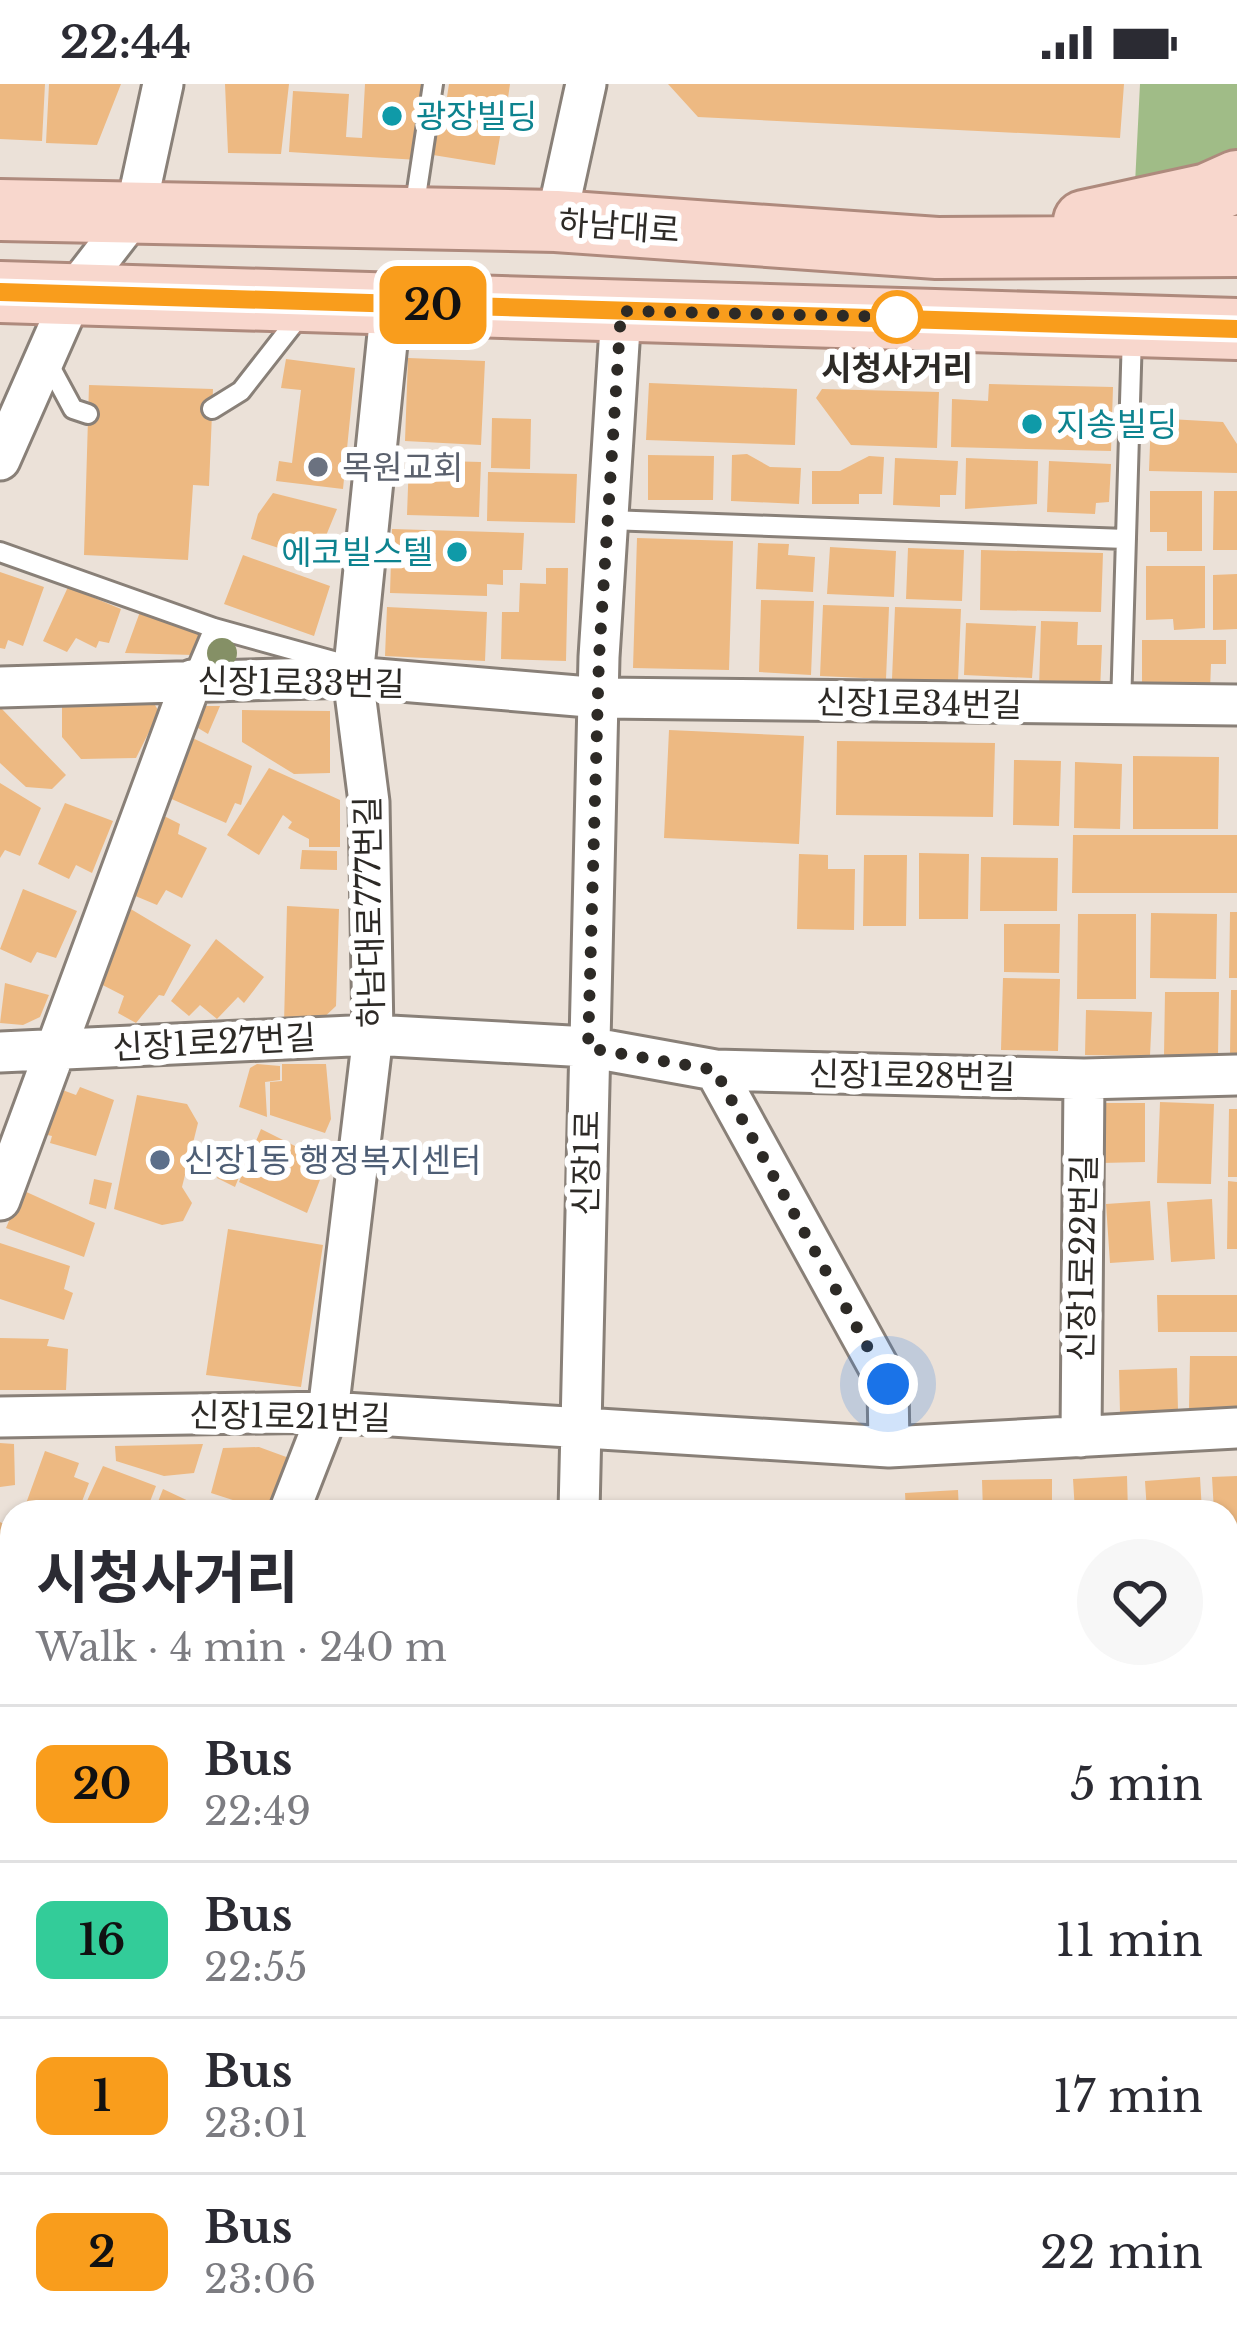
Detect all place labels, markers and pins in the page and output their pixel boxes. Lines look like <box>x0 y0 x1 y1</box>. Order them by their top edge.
place label: 광장빌딩 <box>416 96 537 137</box>
marker: 광장빌딩 <box>379 103 405 129</box>
marker: 시청사거리 <box>872 292 922 342</box>
place label: 시청사거리 <box>821 348 973 389</box>
place label: 지송빌딩 <box>1056 404 1177 445</box>
marker: 지송빌딩 <box>1019 411 1045 437</box>
place label: 목원교회 <box>342 447 463 488</box>
marker: 목원교회 <box>305 454 331 480</box>
place label: 에코빌스텔 <box>281 532 433 573</box>
marker: 에코빌스텔 <box>444 539 470 565</box>
place label: 신장1동 행정복지센터 <box>184 1140 481 1181</box>
marker: 신장1동 행정복지센터 <box>147 1147 173 1173</box>

